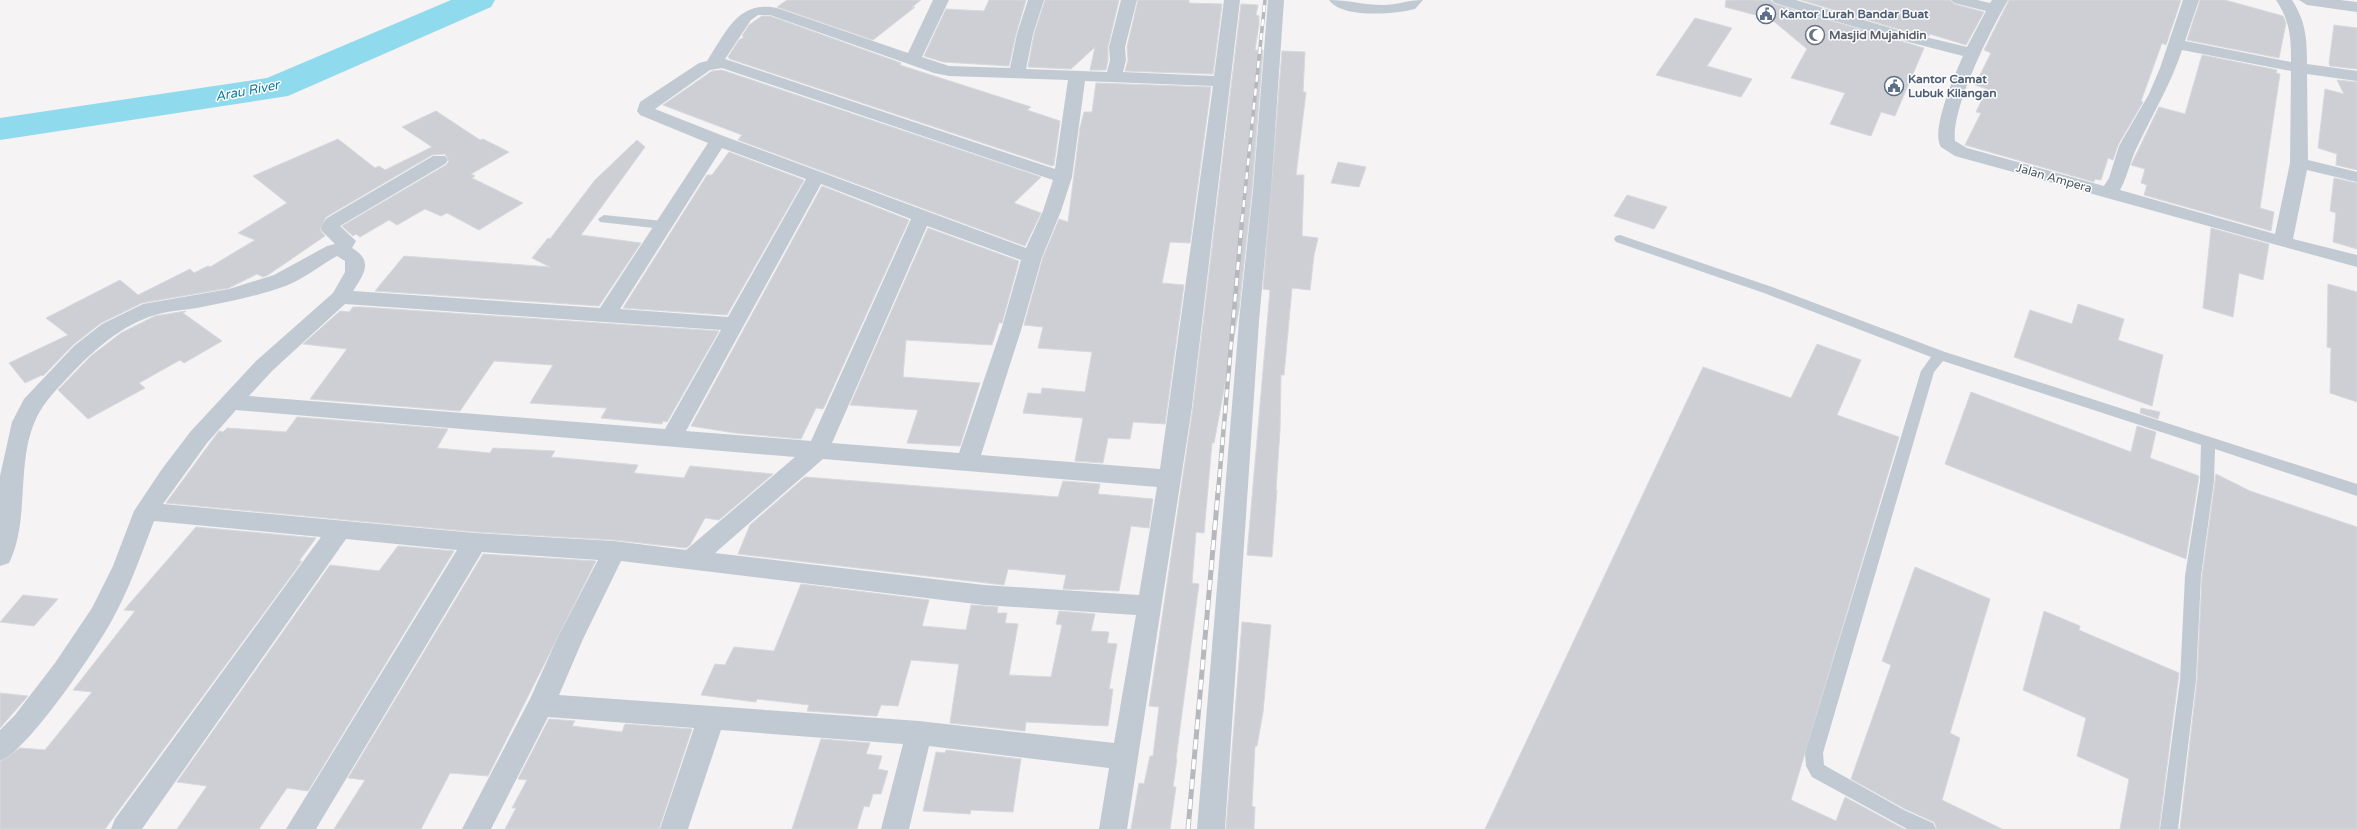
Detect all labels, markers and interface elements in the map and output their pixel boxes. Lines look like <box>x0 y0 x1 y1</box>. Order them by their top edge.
public building icon: Kantor Lurah Bandar Buat <box>1755 3 1777 25</box>
place label: Kantor Lurah Bandar Buat <box>1780 7 1929 21</box>
mosque icon: Masjid Mujahidin <box>1804 24 1826 46</box>
place label: Masjid Mujahidin <box>1829 28 1927 43</box>
place label: Kantor Camat Lubuk Kilangan <box>1908 72 1996 101</box>
public building icon: Kantor Camat Lubuk Kilangan <box>1883 75 1905 97</box>
water label: Arau River <box>214 77 282 105</box>
street label: Jalan Ampera <box>2015 161 2093 195</box>

